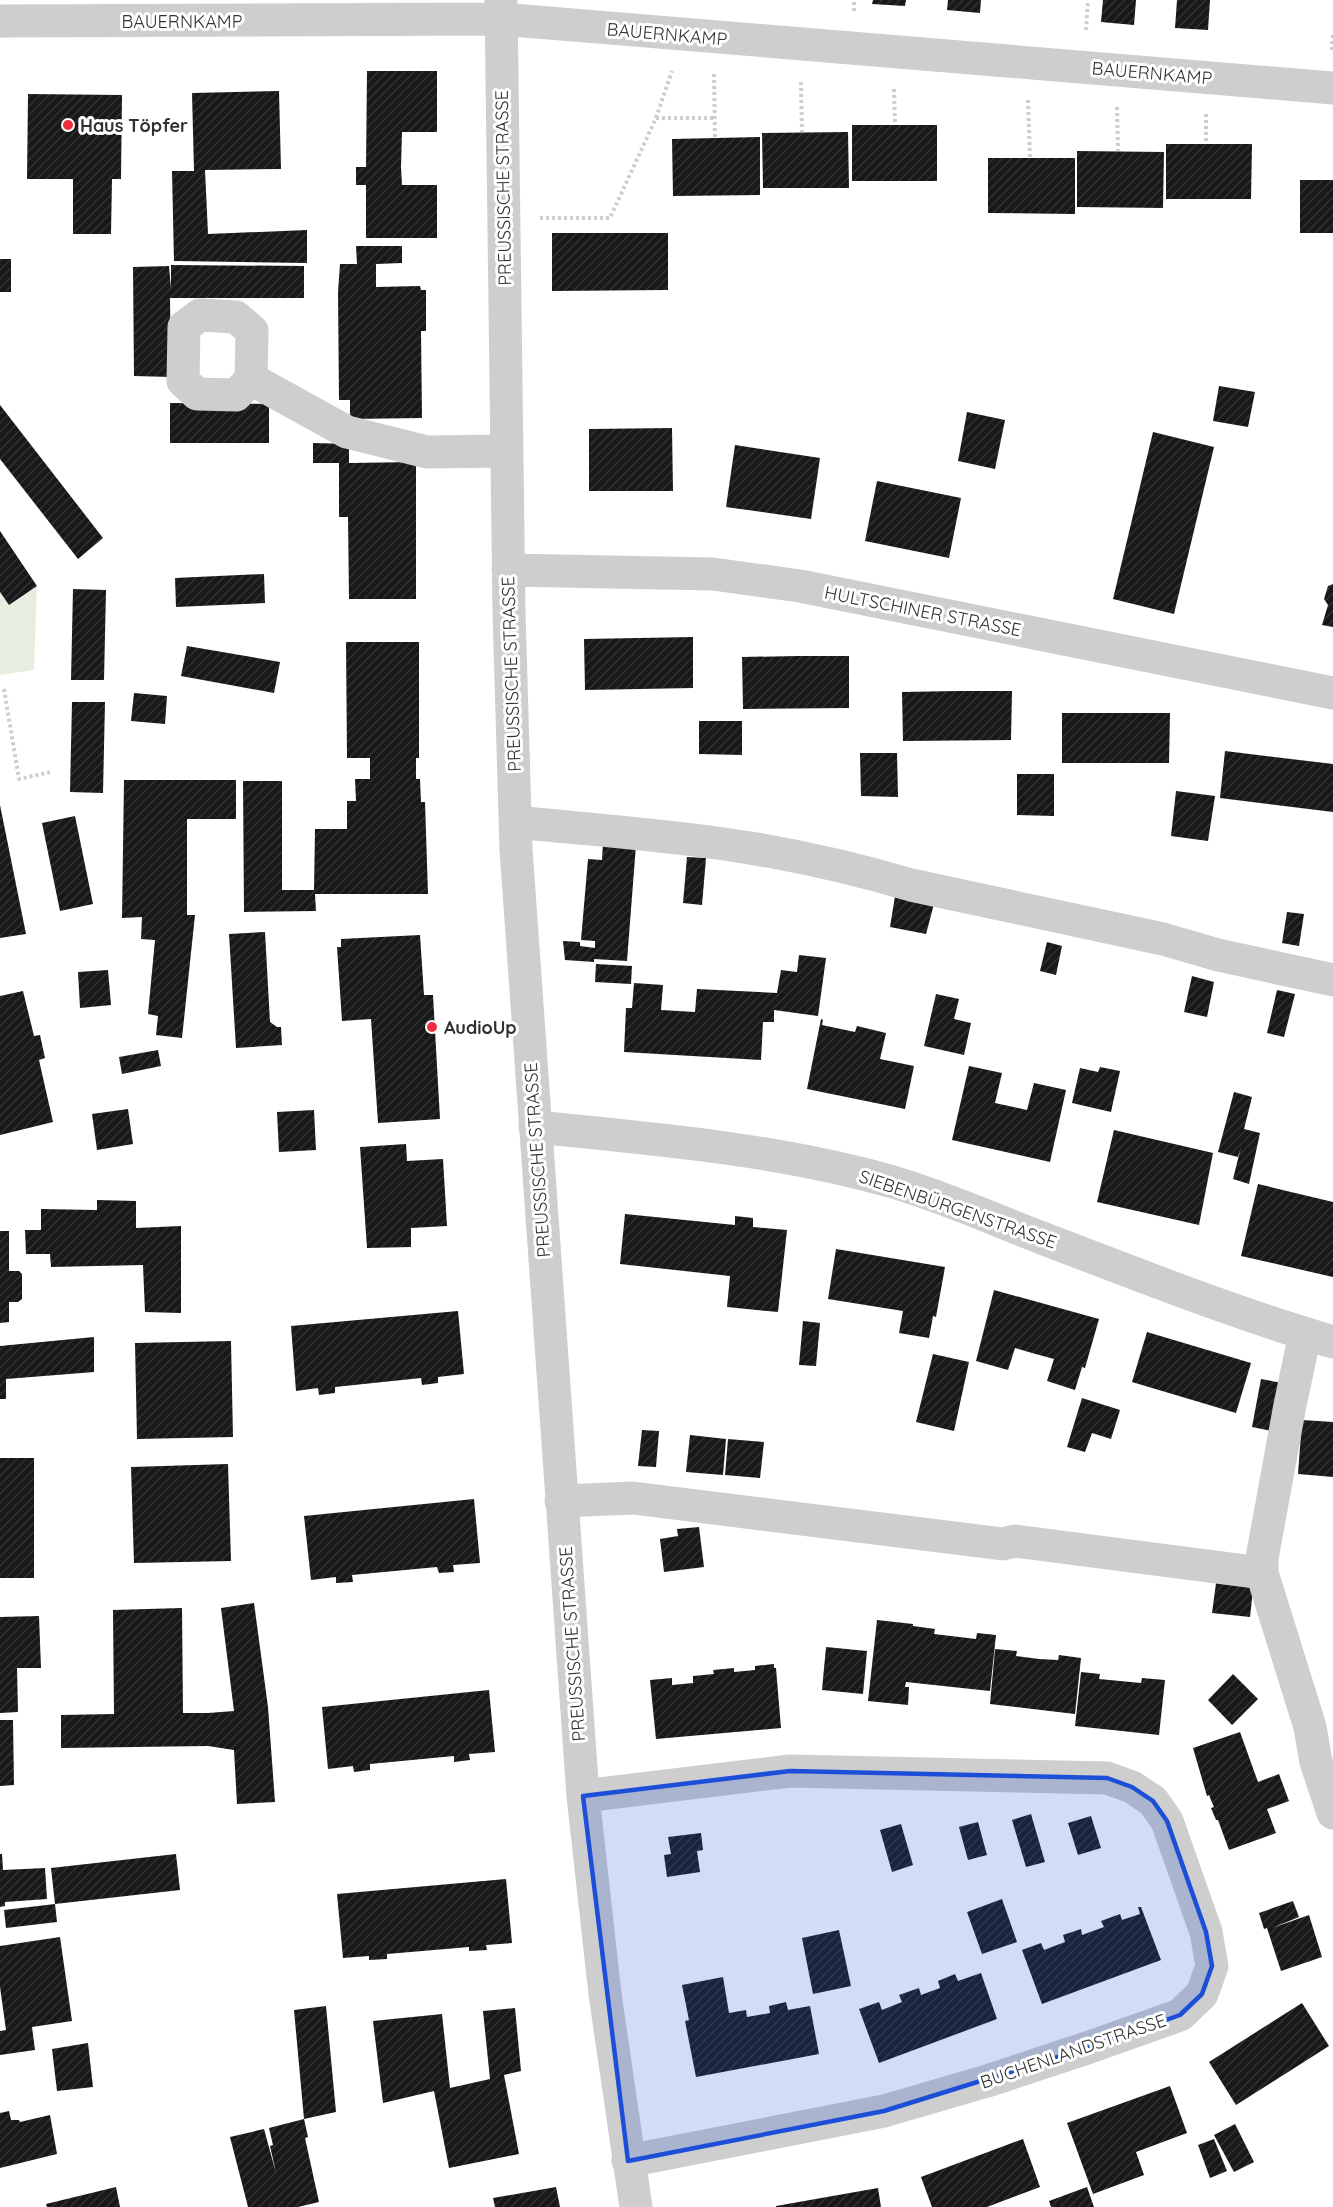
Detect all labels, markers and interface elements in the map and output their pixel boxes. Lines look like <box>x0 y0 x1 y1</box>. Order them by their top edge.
street label: BAUERNKAMP <box>122 10 242 33</box>
street label: BAUERNKAMP <box>606 17 728 51</box>
street label: BAUERNKAMP <box>1091 56 1213 90</box>
street label: PREUSSISCHE STRASSE <box>490 90 516 286</box>
place label: Haus Töpfer <box>80 114 188 137</box>
marker: Haus Töpfer <box>61 118 75 132</box>
street label: PREUSSISCHE STRASSE <box>496 576 526 772</box>
street label: HULTSCHINER STRASSE <box>823 581 1023 641</box>
place label: AudioUp <box>444 1016 517 1039</box>
marker: AudioUp <box>425 1020 439 1034</box>
street label: PREUSSISCHE STRASSE <box>519 1062 555 1258</box>
street label: SIEBENBÜRGENSTRASSE <box>856 1164 1060 1254</box>
street label: PREUSSISCHE STRASSE <box>554 1546 590 1742</box>
street label: BUCHENLANDSTRASSE <box>977 2008 1169 2094</box>

